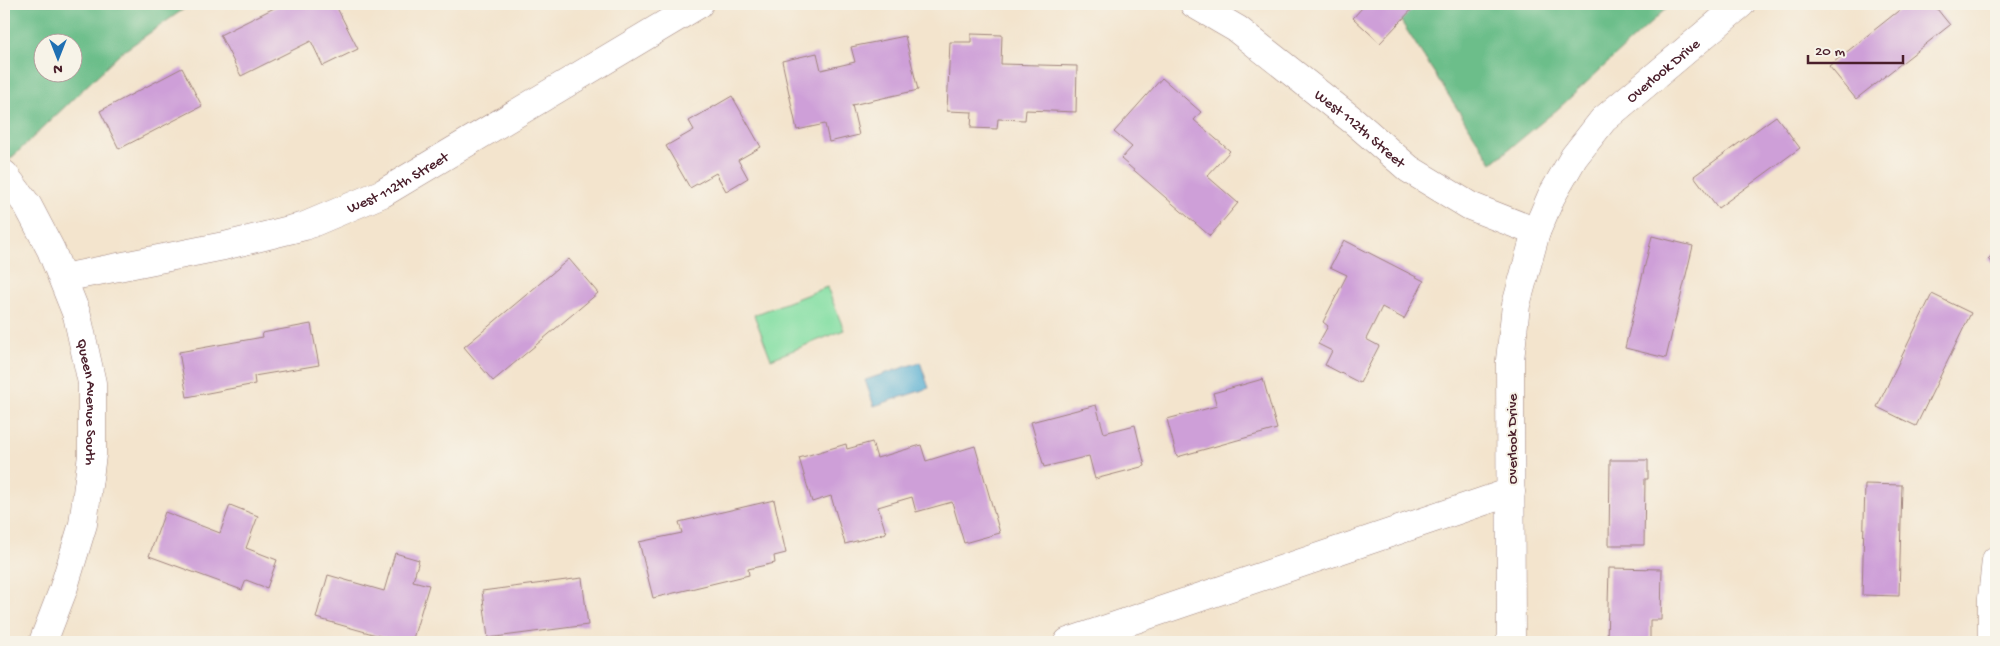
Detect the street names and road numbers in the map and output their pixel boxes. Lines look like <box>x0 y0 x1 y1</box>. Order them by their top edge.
street label: Overlook Drive <box>1623 35 1704 108</box>
street label: West 112th Street <box>1310 86 1410 174</box>
street label: West 112th Street <box>345 148 454 218</box>
street label: Queen Avenue South <box>71 337 99 467</box>
street label: Overlook Drive <box>1504 393 1522 484</box>

